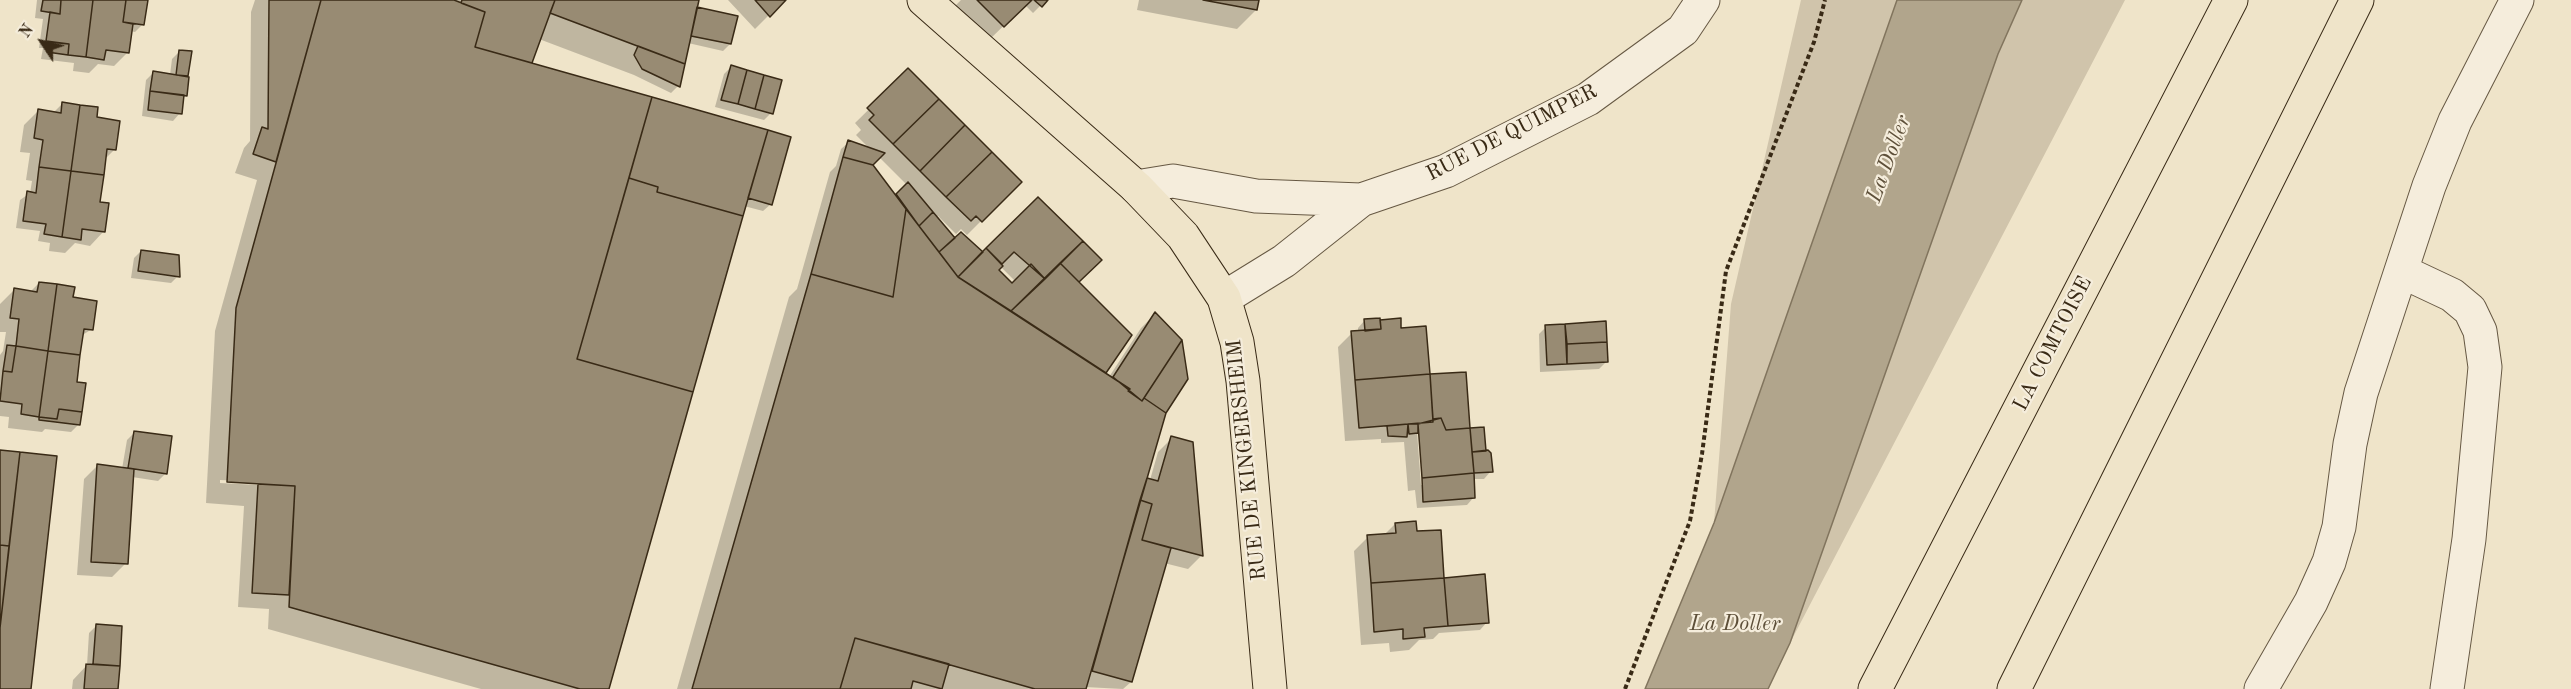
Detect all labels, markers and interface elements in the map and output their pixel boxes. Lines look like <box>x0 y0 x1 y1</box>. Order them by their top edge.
north arrow <box>12 12 72 72</box>
text: N <box>17 22 37 41</box>
street label: RUE DE QUIMPER <box>1422 79 1602 187</box>
water label: La Doller <box>1861 112 1917 206</box>
street label: LA COMTOISE <box>2008 272 2098 416</box>
street label: RUE DE KINGERSHEIM <box>1222 338 1272 582</box>
water label: La Doller <box>1690 611 1780 637</box>

